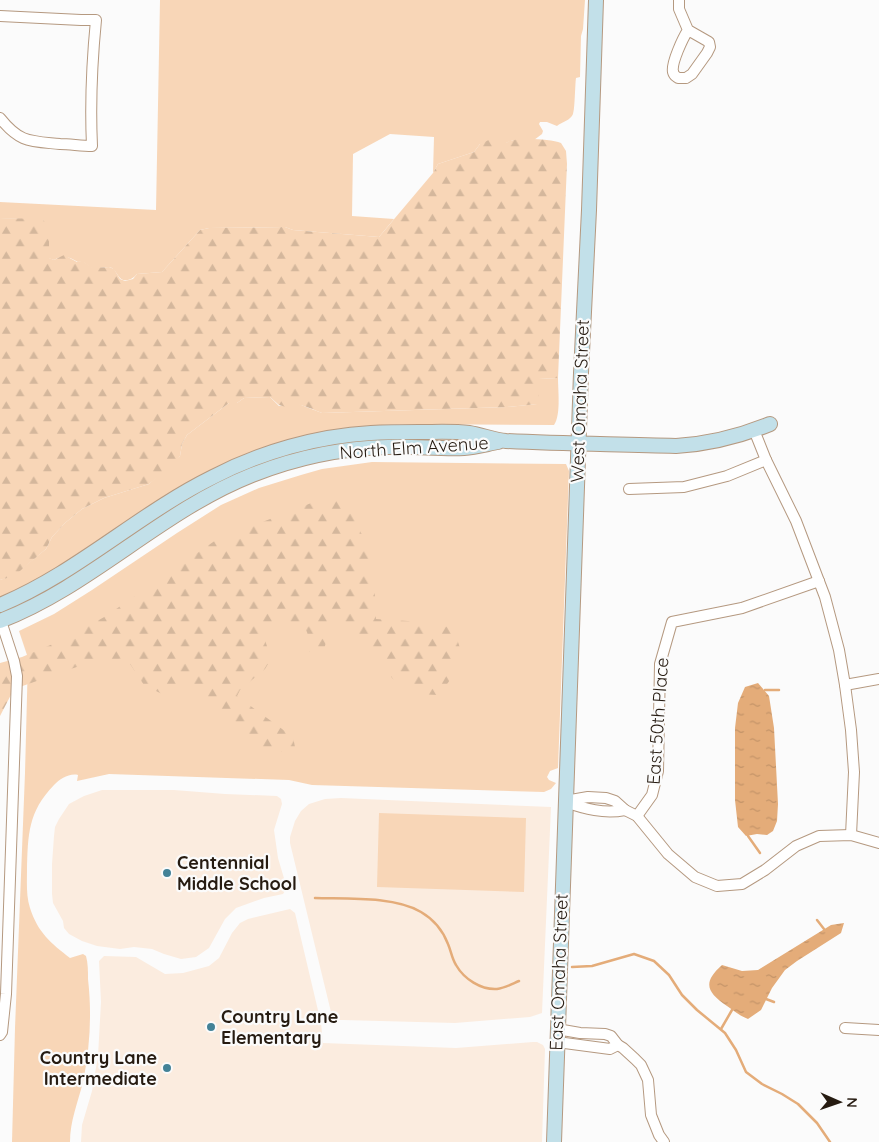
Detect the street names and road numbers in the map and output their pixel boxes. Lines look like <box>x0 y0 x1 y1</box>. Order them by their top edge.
street label: West Omaha Street <box>565 319 594 483</box>
street label: North Elm Avenue <box>339 431 489 464</box>
street label: East 50th Place <box>642 657 673 785</box>
street label: East Omaha Street <box>544 893 573 1051</box>

